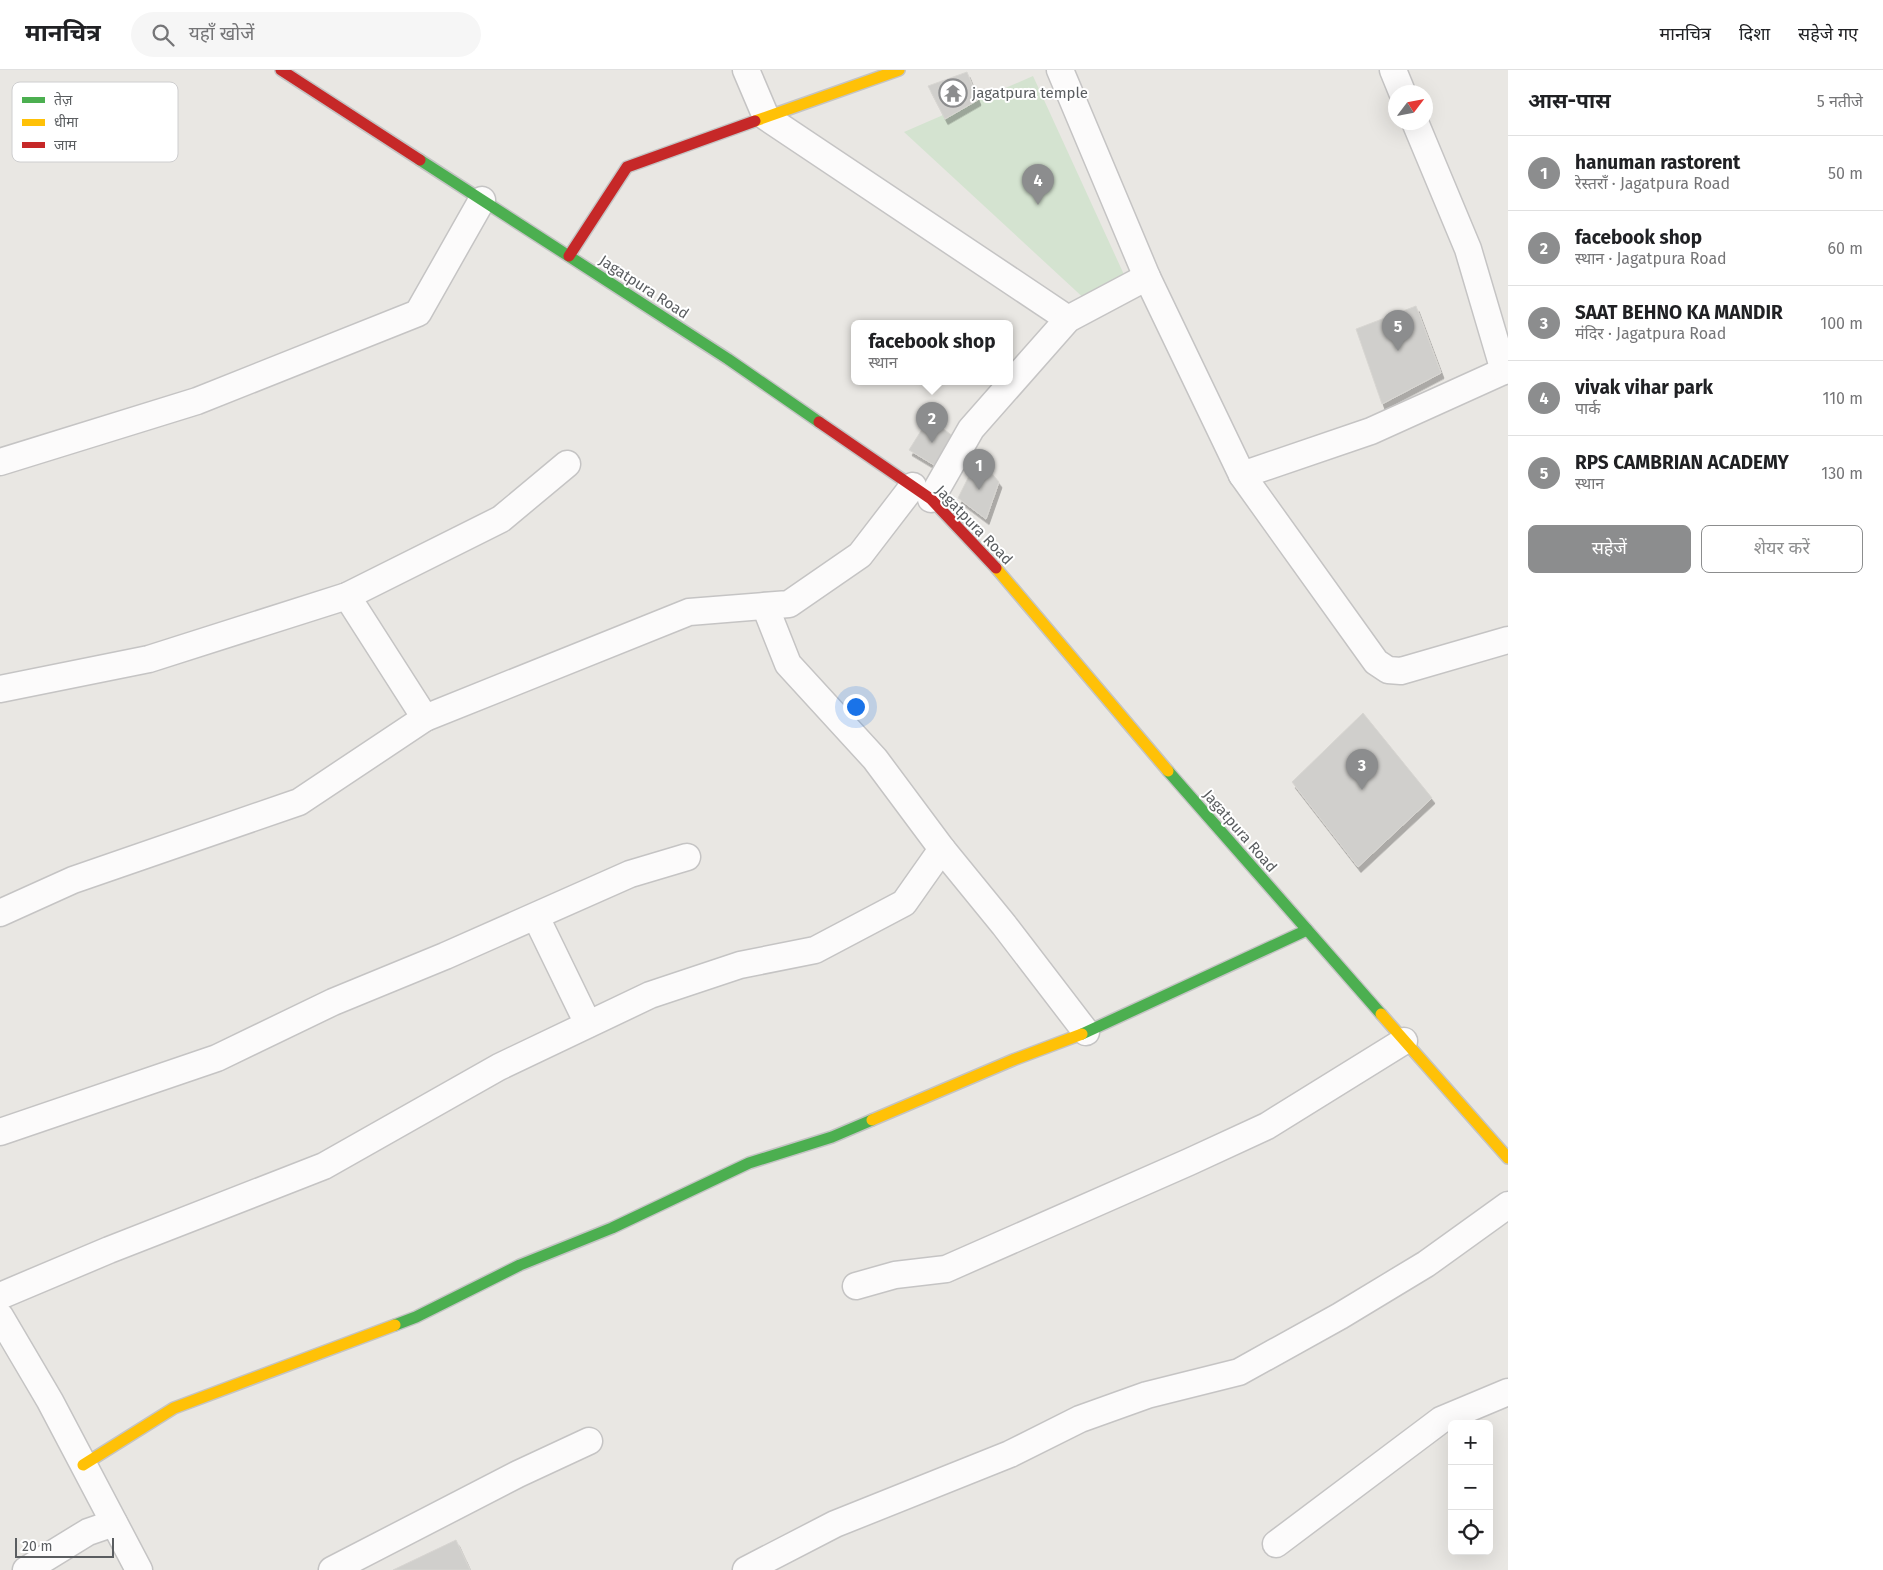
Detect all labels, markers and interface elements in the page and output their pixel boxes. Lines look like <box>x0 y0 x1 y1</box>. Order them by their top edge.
search box <box>131 12 481 57</box>
text: मानचित्र <box>25 19 101 47</box>
icon: search <box>149 21 177 49</box>
text: यहाँ खोजें <box>189 22 254 45</box>
text: मानचित्र <box>1659 23 1711 45</box>
text: दिशा <box>1739 23 1770 45</box>
text: सहेजे गए <box>1798 23 1858 45</box>
temple icon: jagatpura temple <box>938 78 968 108</box>
legend <box>12 82 178 162</box>
place label: jagatpura temple <box>971 84 1088 102</box>
north arrow <box>1388 85 1433 130</box>
text: आस-पास <box>1528 88 1611 114</box>
text: तेज़ <box>54 91 73 109</box>
text: 5 नतीजे <box>1817 92 1863 111</box>
text: धीमा <box>54 114 79 131</box>
text: जाम <box>54 137 77 154</box>
text: hanuman rastorent <box>1575 151 1740 174</box>
pin: 4 <box>1022 164 1054 205</box>
text: 1 <box>1540 164 1548 183</box>
text: 50 m <box>1828 164 1863 183</box>
text: रेस्तराँ · Jagatpura Road <box>1575 174 1730 193</box>
text: facebook shop <box>1575 226 1702 249</box>
text: 2 <box>1540 239 1548 258</box>
text: 60 m <box>1828 239 1863 258</box>
text: स्थान · Jagatpura Road <box>1575 249 1727 268</box>
street label: Jagatpura Road <box>596 251 692 323</box>
text: SAAT BEHNO KA MANDIR <box>1575 301 1783 324</box>
pin: 5 <box>1382 310 1414 351</box>
text: 3 <box>1540 314 1548 333</box>
text: 100 m <box>1820 314 1863 333</box>
popup <box>851 320 1013 385</box>
text: मंदिर · Jagatpura Road <box>1575 324 1726 343</box>
text: facebook shop <box>868 330 996 353</box>
text: स्थान <box>868 353 898 372</box>
text: vivak vihar park <box>1575 376 1713 399</box>
text: 4 <box>1539 389 1549 408</box>
text: 110 m <box>1822 389 1863 408</box>
text: पार्क <box>1575 399 1601 418</box>
pin: 2 <box>916 402 948 443</box>
pin: 1 <box>963 449 995 490</box>
text: RPS CAMBRIAN ACADEMY <box>1575 451 1789 474</box>
text: 5 <box>1540 464 1548 483</box>
text: 130 m <box>1821 464 1863 483</box>
text: स्थान <box>1575 474 1604 493</box>
street label: Jagatpura Road <box>932 482 1016 568</box>
button: सहेजें <box>1528 525 1691 573</box>
button: शेयर करें <box>1701 525 1863 573</box>
your location <box>843 694 869 720</box>
pin: 3 <box>1346 749 1378 790</box>
street label: Jagatpura Road <box>1199 786 1281 876</box>
map controls <box>1448 1420 1493 1555</box>
button: + <box>1448 1420 1493 1465</box>
button: − <box>1448 1465 1493 1510</box>
button: locate <box>1448 1510 1493 1555</box>
scale bar <box>15 1535 114 1558</box>
text: 20 m <box>22 1538 52 1555</box>

